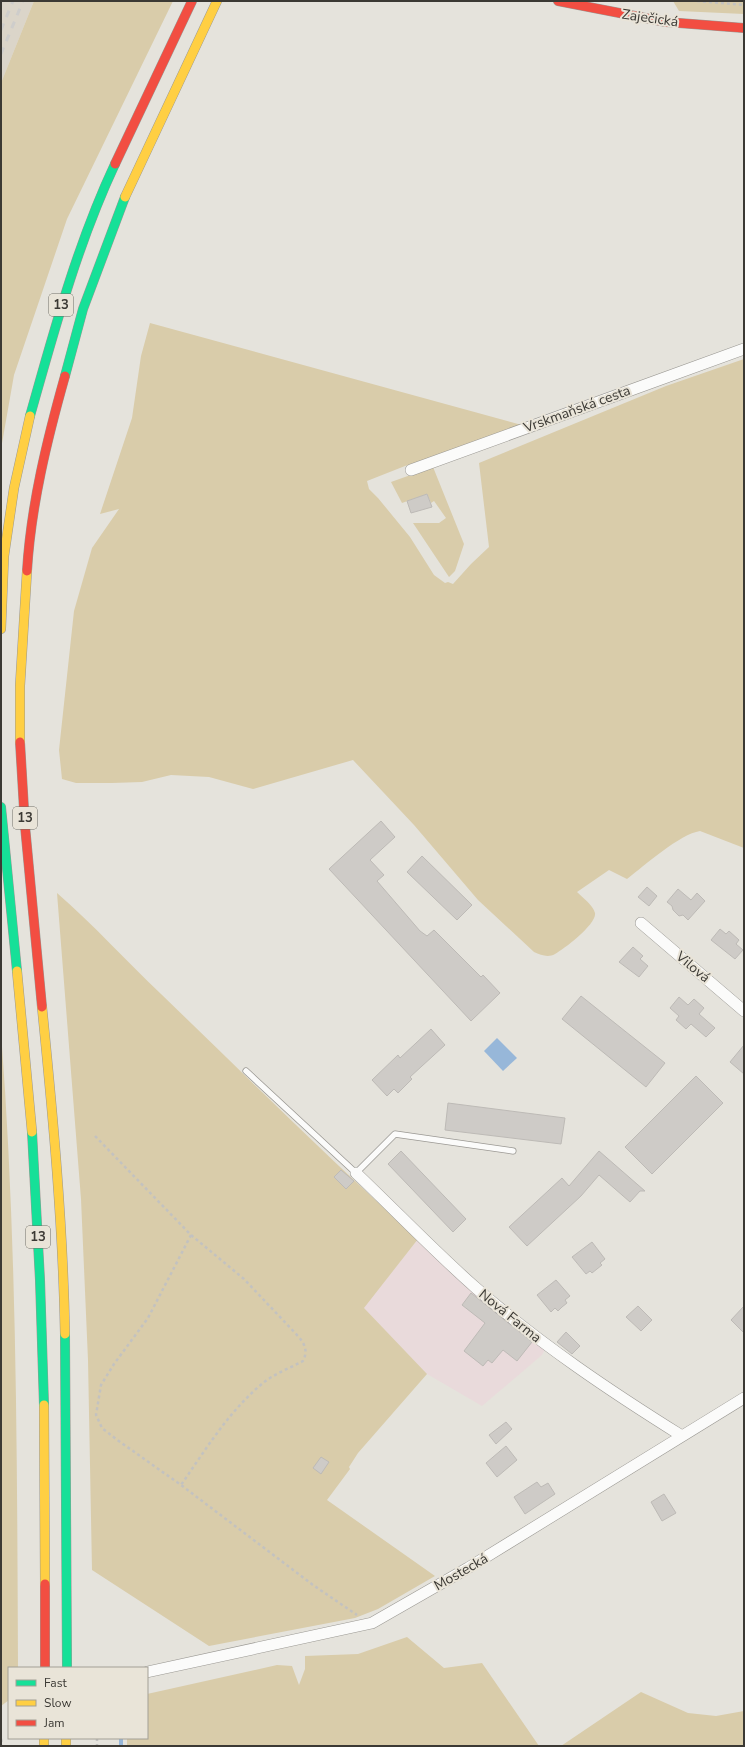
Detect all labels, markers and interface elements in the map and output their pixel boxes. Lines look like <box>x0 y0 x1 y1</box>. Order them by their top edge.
street label: Zaječická <box>621 5 679 31</box>
road number: 13 <box>49 294 73 316</box>
street label: Vrskmaňská cesta <box>520 381 633 437</box>
road number: 13 <box>13 807 37 829</box>
street label: Vilová <box>671 947 714 987</box>
road number: 13 <box>26 1226 50 1248</box>
street label: Nová Farma <box>475 1285 545 1347</box>
street label: Mostecká <box>430 1549 492 1595</box>
legend <box>8 1667 148 1739</box>
text: Fast <box>44 1675 67 1691</box>
text: Slow <box>44 1695 72 1711</box>
text: Jam <box>43 1715 65 1731</box>

